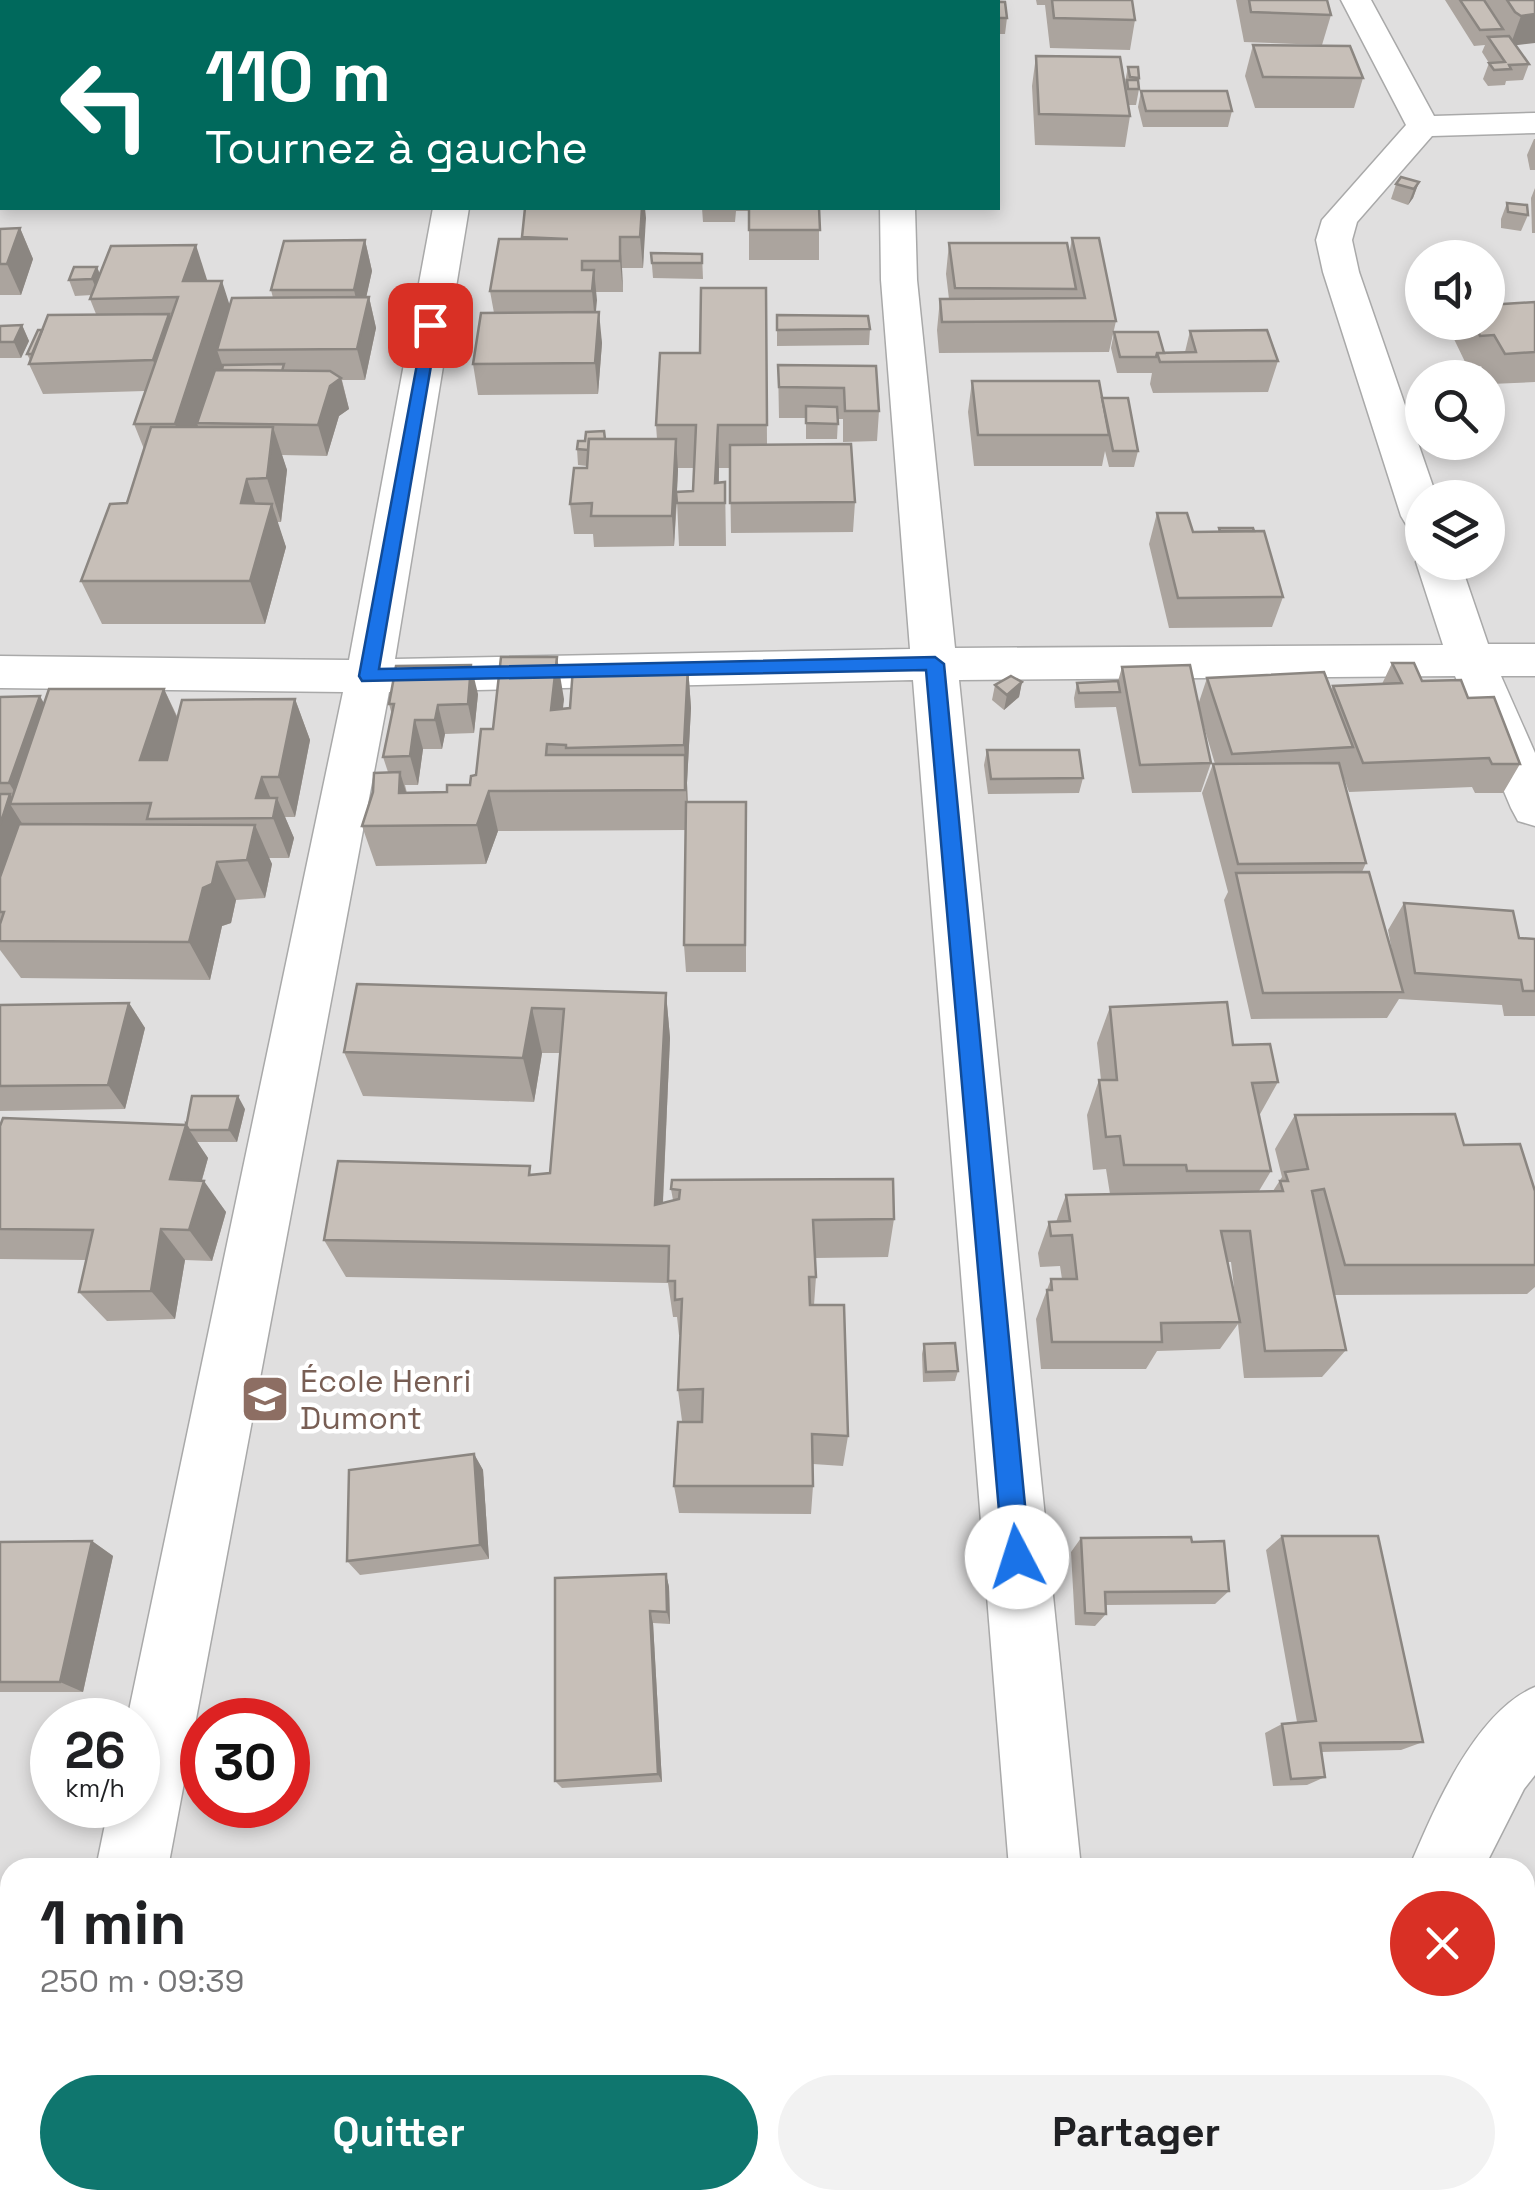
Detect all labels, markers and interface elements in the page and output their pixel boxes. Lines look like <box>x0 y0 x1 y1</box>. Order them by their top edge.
text: 110 m <box>205 32 391 121</box>
icon: left <box>40 40 170 170</box>
text: Tournez à gauche <box>205 119 588 176</box>
map controls <box>1405 240 1505 580</box>
button: sound <box>1405 240 1505 340</box>
pin <box>388 283 473 368</box>
icon: arrive <box>403 298 458 353</box>
button: search <box>1405 360 1505 460</box>
button: layers <box>1405 480 1505 580</box>
place label: École Henri Dumont <box>300 1361 471 1438</box>
school or university icon: École Henri Dumont <box>239 1373 291 1425</box>
position arrow <box>965 1505 1069 1609</box>
speed limit sign: 30 <box>180 1698 310 1828</box>
text: 26 <box>65 1719 125 1783</box>
text: km/h <box>65 1772 125 1804</box>
text: 1 min <box>40 1885 187 1962</box>
button: close <box>1390 1891 1495 1996</box>
text: 250 m · 09:39 <box>40 1961 244 2001</box>
button: Quitter <box>40 2075 758 2190</box>
button: Partager <box>778 2075 1495 2190</box>

